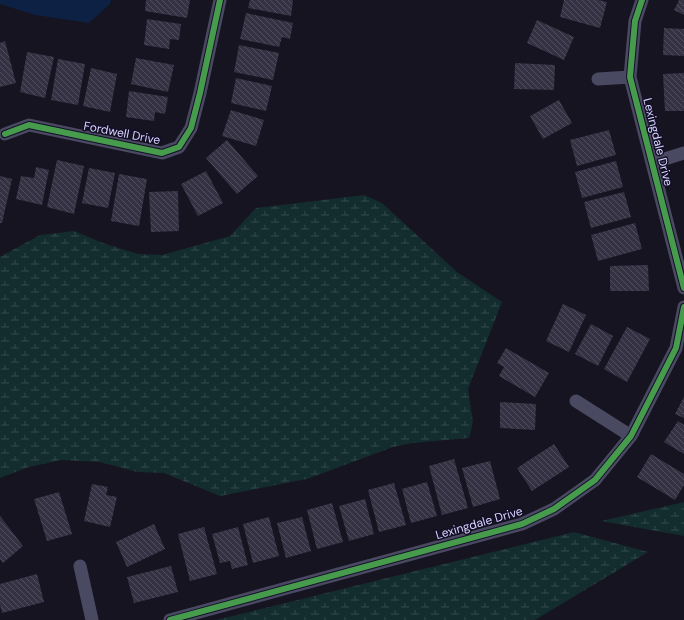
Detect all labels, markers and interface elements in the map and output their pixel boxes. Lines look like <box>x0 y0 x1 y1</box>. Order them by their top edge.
street label: Lexingdale Drive <box>639 96 677 188</box>
street label: Fordwell Drive <box>82 118 162 148</box>
street label: Lexingdale Drive <box>434 503 525 543</box>

